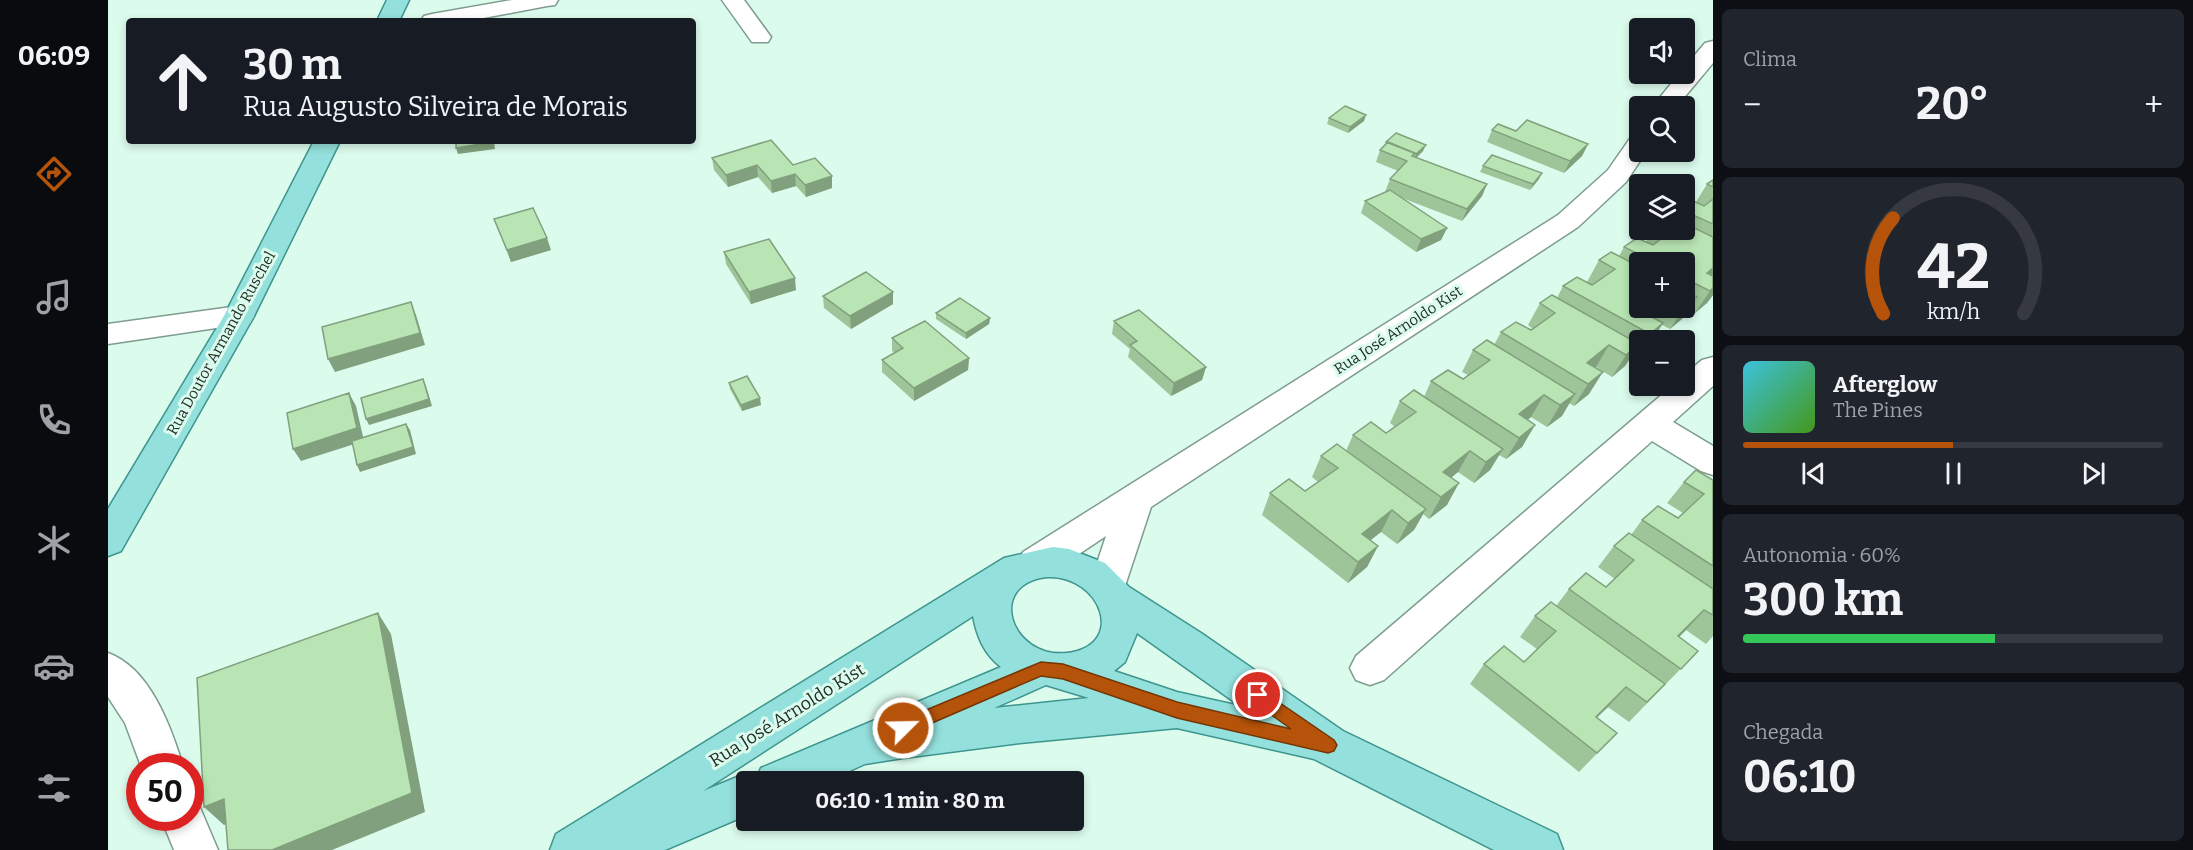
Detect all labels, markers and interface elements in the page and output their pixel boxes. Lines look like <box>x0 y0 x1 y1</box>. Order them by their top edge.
map controls <box>1629 18 1695 396</box>
button: sound <box>1629 18 1695 84</box>
text: 06:09 <box>18 40 90 72</box>
text: 30 m <box>243 40 342 90</box>
icon: ahead <box>144 42 222 120</box>
text: Clima <box>1743 47 1797 71</box>
text: 20° <box>1916 77 1989 131</box>
text: − <box>1743 85 1761 125</box>
text: + <box>2144 85 2163 125</box>
text: Rua Augusto Silveira de Morais <box>243 91 628 123</box>
button: search <box>1629 96 1695 162</box>
icon: directions <box>33 153 75 195</box>
button: layers <box>1629 174 1695 240</box>
text: 42 <box>1916 230 1990 305</box>
street label: Rua Doutor Armando Ruschel <box>163 248 279 438</box>
button: + <box>1629 252 1695 318</box>
icon: music <box>33 276 75 318</box>
street label: Rua José Arnoldo Kist <box>1331 282 1466 378</box>
text: km/h <box>1926 299 1980 325</box>
button: − <box>1629 330 1695 396</box>
text: Afterglow <box>1833 371 1937 398</box>
text: The Pines <box>1833 398 1923 422</box>
icon: phone <box>33 399 75 441</box>
icon: previous <box>1797 457 1830 490</box>
icon: pause <box>1937 457 1970 490</box>
icon: next <box>2077 457 2110 490</box>
icon: climate <box>33 522 75 564</box>
text: Autonomia · 60% <box>1743 543 1901 567</box>
text: 300 km <box>1743 573 1903 627</box>
icon: car <box>33 645 75 687</box>
street label: Rua José Arnoldo Kist <box>705 658 869 772</box>
pin <box>1232 669 1283 720</box>
icon: arrive <box>1241 678 1274 711</box>
position arrow <box>871 696 935 760</box>
text: Chegada <box>1743 720 1823 744</box>
text: 06:10 <box>1743 750 1857 804</box>
speed limit sign: 50 <box>126 753 204 831</box>
icon: filters <box>33 767 75 809</box>
text: 06:10 · 1 min · 80 m <box>815 787 1005 814</box>

